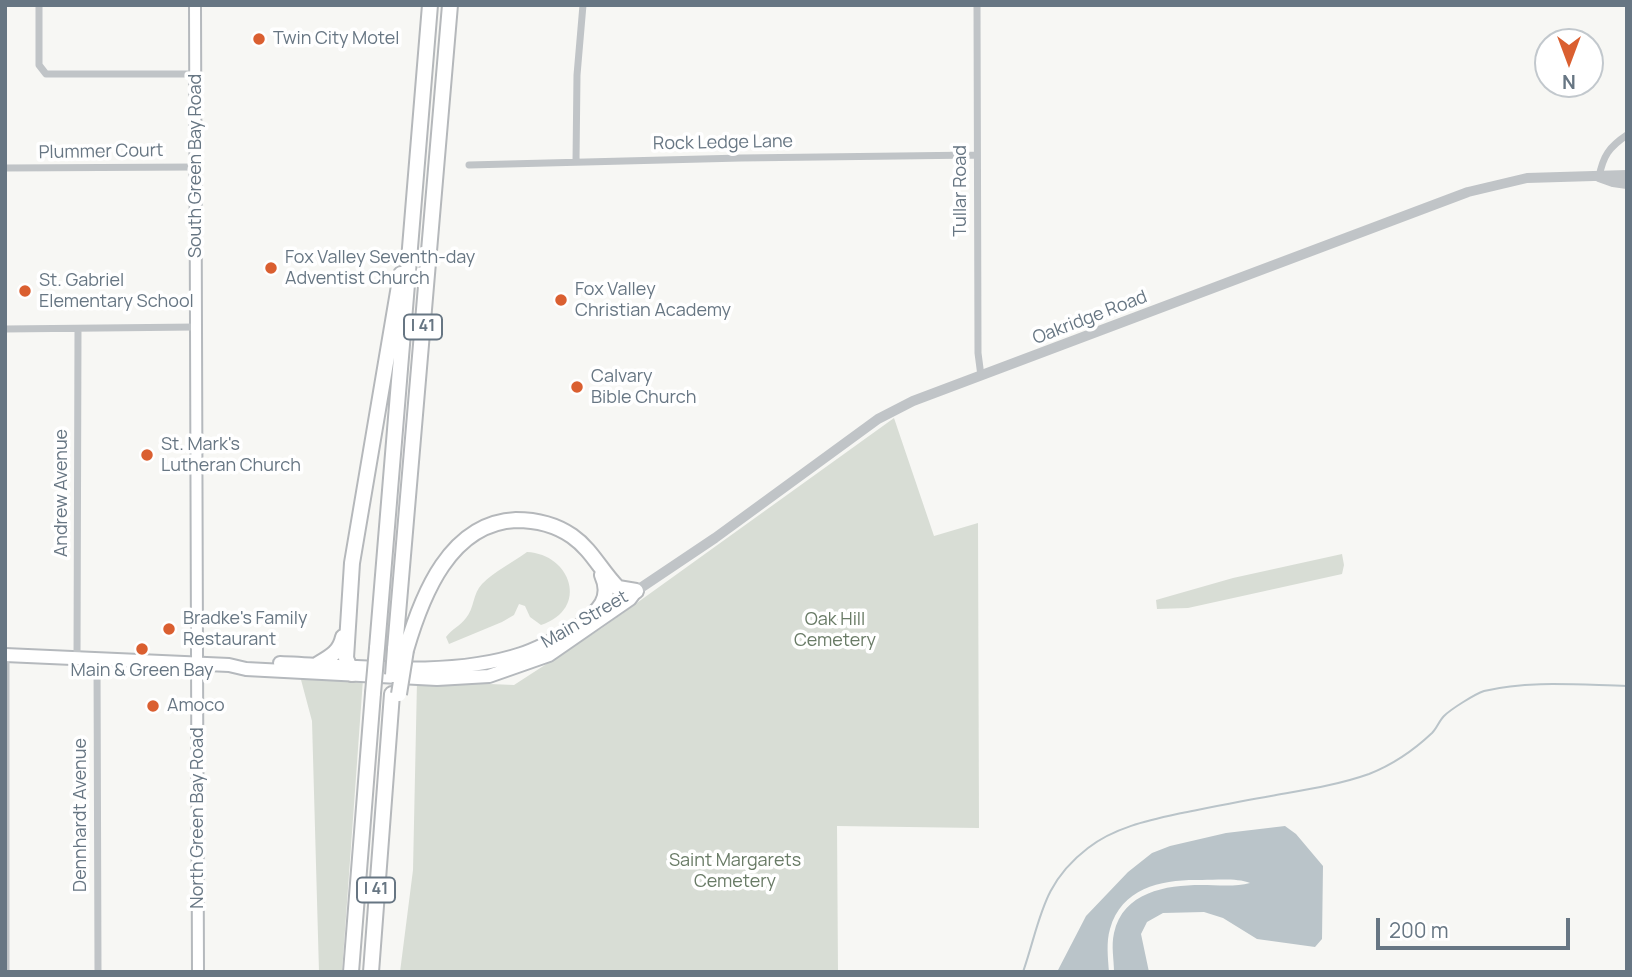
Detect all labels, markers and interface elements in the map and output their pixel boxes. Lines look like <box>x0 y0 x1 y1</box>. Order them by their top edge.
place label: Twin City Motel <box>273 28 399 50</box>
north arrow <box>1534 28 1604 98</box>
marker: Twin City Motel <box>251 31 267 47</box>
text: N <box>1562 69 1576 95</box>
street label: South Green Bay Road <box>185 74 207 258</box>
street label: Rock Ledge Lane <box>653 131 793 155</box>
street label: Plummer Court <box>38 140 164 164</box>
street label: Tullar Road <box>950 145 972 237</box>
place label: Fox Valley Seventh-day Adventist Church <box>285 247 475 290</box>
marker: Fox Valley Seventh-day Adventist Church <box>263 260 279 276</box>
place label: St. Gabriel Elementary School <box>39 270 194 312</box>
place label: Fox Valley Christian Academy <box>575 279 731 322</box>
marker: St. Gabriel Elementary School <box>17 283 33 299</box>
street label: Oakridge Road <box>1030 286 1150 350</box>
marker: Fox Valley Christian Academy <box>553 292 569 308</box>
road number: I 41 <box>404 314 442 340</box>
place label: Calvary Bible Church <box>591 366 696 408</box>
marker: Calvary Bible Church <box>569 379 585 395</box>
street label: Andrew Avenue <box>51 429 73 557</box>
place label: St. Mark's Lutheran Church <box>161 434 301 476</box>
marker: St. Mark's Lutheran Church <box>139 447 155 463</box>
street label: Main Street <box>538 587 632 653</box>
place label: Bradke's Family Restaurant <box>183 608 307 650</box>
park label: Oak Hill Cemetery <box>794 609 876 652</box>
marker: Bradke's Family Restaurant <box>161 621 177 637</box>
marker: Main & Green Bay <box>134 641 150 657</box>
place label: Main & Green Bay <box>70 660 214 682</box>
place label: Amoco <box>167 695 225 717</box>
marker: Amoco <box>145 698 161 714</box>
street label: North Green Bay Road <box>187 727 209 909</box>
street label: Dennhardt Avenue <box>70 738 92 892</box>
park label: Saint Margarets Cemetery <box>669 850 801 892</box>
road number: I 41 <box>357 877 395 902</box>
scale bar <box>1380 904 1574 948</box>
text: 200 m <box>1389 916 1449 944</box>

